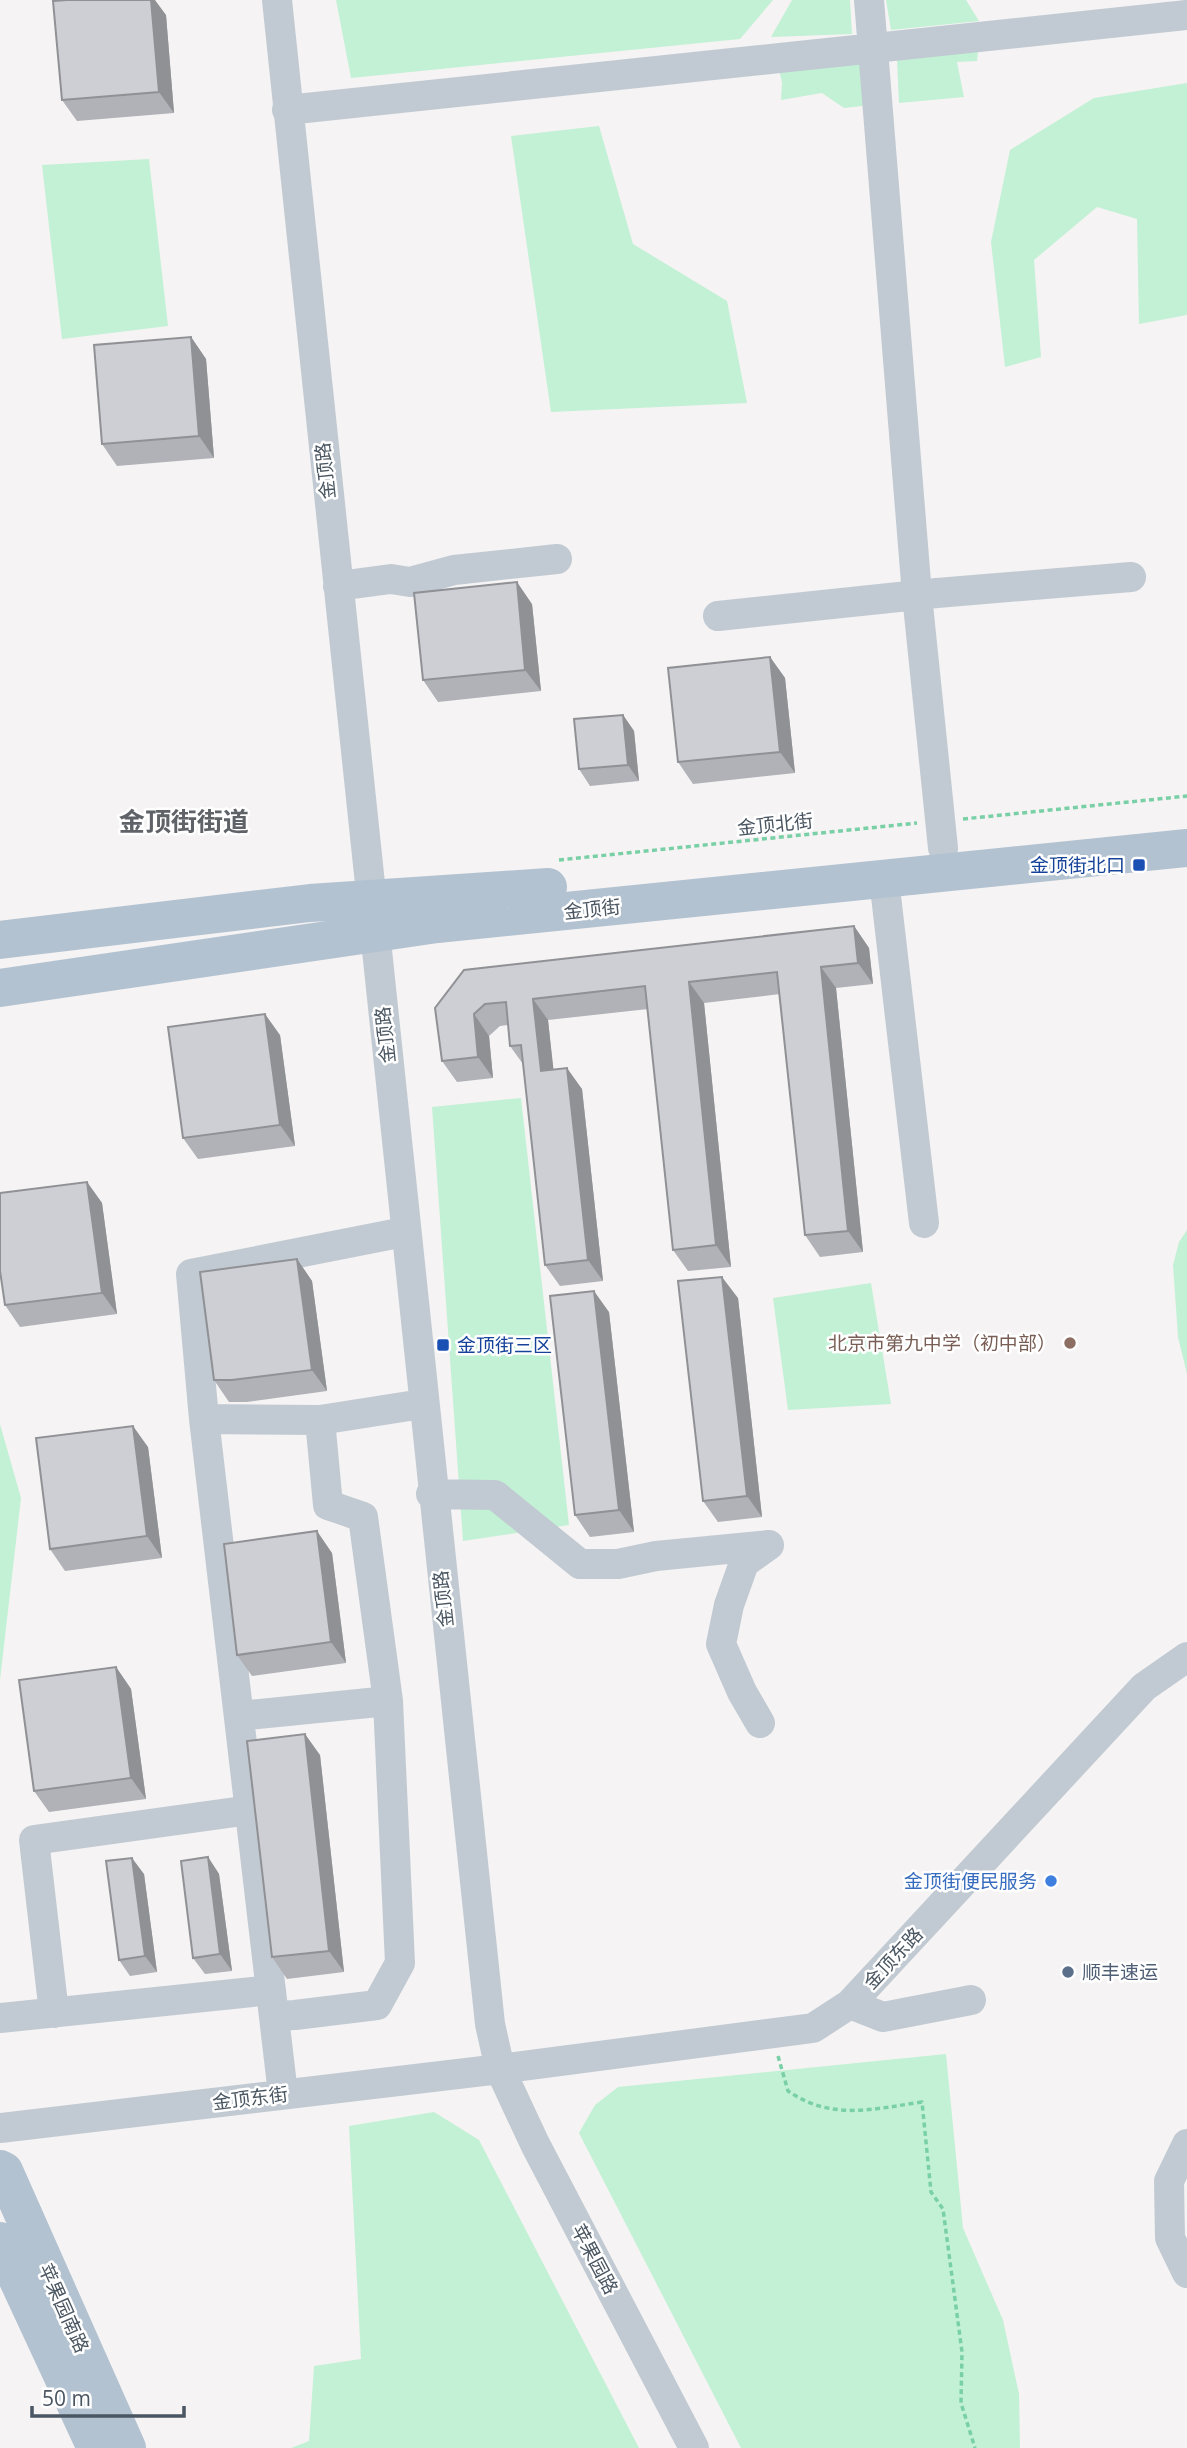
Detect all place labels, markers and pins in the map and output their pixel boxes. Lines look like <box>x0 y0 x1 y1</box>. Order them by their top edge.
place label: 金顶街北口 <box>1030 852 1125 878</box>
marker: 金顶街北口 <box>1131 857 1147 873</box>
place label: 北京市第九中学（初中部） <box>828 1330 1056 1356</box>
place label: 金顶街三区 <box>457 1332 552 1358</box>
marker: 北京市第九中学（初中部） <box>1062 1335 1078 1351</box>
marker: 金顶街三区 <box>435 1337 451 1353</box>
place label: 金顶街便民服务 <box>904 1868 1037 1894</box>
marker: 金顶街便民服务 <box>1043 1873 1059 1889</box>
place label: 顺丰速运 <box>1082 1959 1158 1985</box>
marker: 顺丰速运 <box>1060 1964 1076 1980</box>

